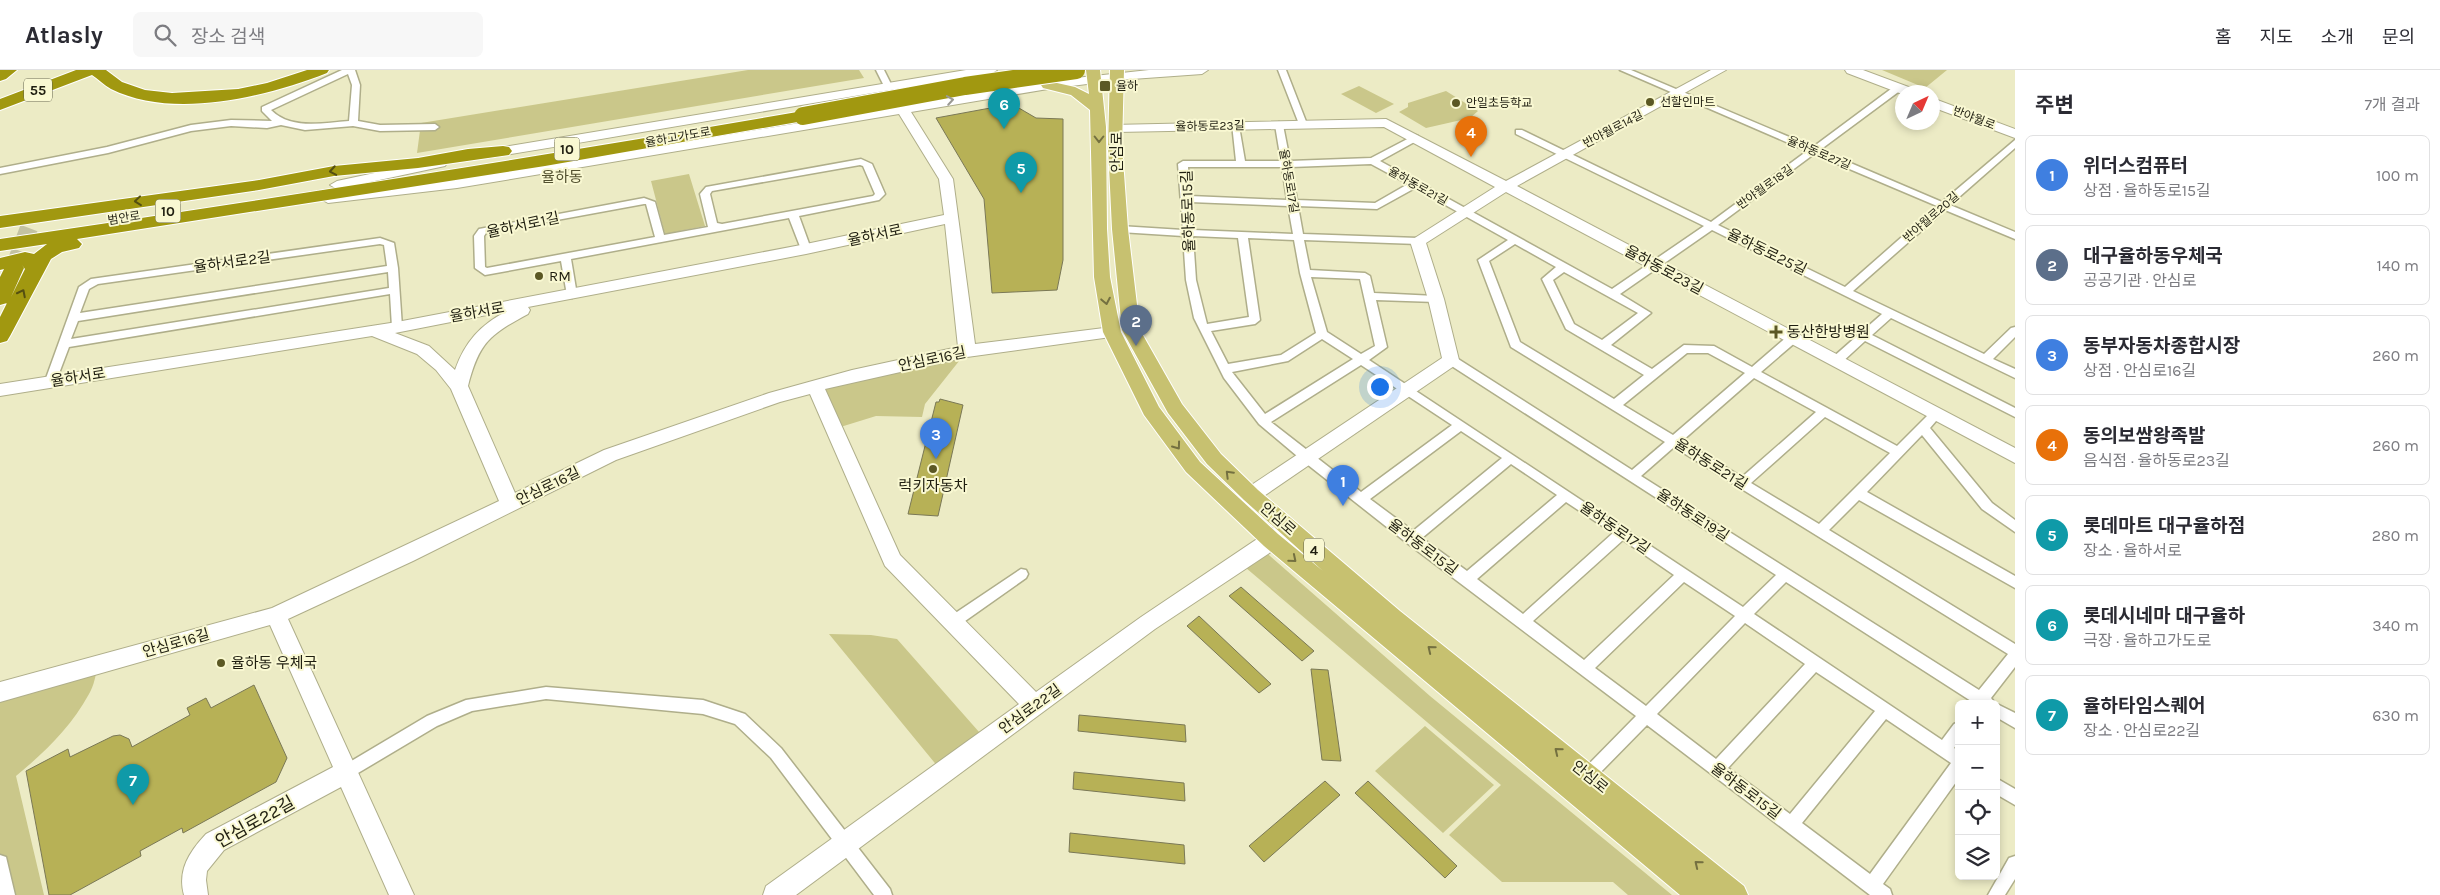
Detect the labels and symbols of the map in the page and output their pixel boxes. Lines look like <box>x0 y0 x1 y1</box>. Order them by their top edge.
road number: 55 <box>24 78 52 102</box>
marker: 율하 <box>1098 79 1112 93</box>
place label: 율하 <box>1116 79 1138 93</box>
north arrow <box>1895 85 1940 130</box>
pin: 6 <box>988 88 1020 129</box>
place label: 선할인마트 <box>1660 95 1715 109</box>
one-way arrow <box>946 96 954 106</box>
place label: 안일초등학교 <box>1466 96 1532 110</box>
marker: 선할인마트 <box>1644 96 1656 108</box>
marker: 안일초등학교 <box>1450 97 1462 109</box>
street label: 반야월로 <box>1951 104 1997 132</box>
street label: 반야월로14길 <box>1581 107 1645 151</box>
pin: 4 <box>1455 116 1487 157</box>
street label: 율하동로23길 <box>1175 118 1245 134</box>
street label: 율하고가도로 <box>644 124 712 150</box>
street label: 안심로 <box>1108 131 1126 173</box>
street label: 율하동로27길 <box>1785 133 1853 173</box>
one-way arrow <box>1094 136 1104 143</box>
road number: 10 <box>554 138 580 160</box>
street label: 율하동로17길 <box>1276 148 1302 214</box>
pin: 5 <box>1005 152 1037 193</box>
street label: 반야월로18길 <box>1734 162 1796 212</box>
street label: 율하동로21길 <box>1386 164 1450 208</box>
one-way arrow <box>329 166 338 176</box>
district label: 율하동 <box>541 168 583 186</box>
street label: 율하동로15길 <box>1178 169 1198 253</box>
street label: 반야월로20길 <box>1900 189 1962 245</box>
one-way arrow <box>134 195 142 206</box>
road number: 10 <box>156 200 180 222</box>
street label: 범안로 <box>107 208 141 228</box>
street label: 율하서로1길 <box>485 209 561 241</box>
street label: 율하서로 <box>846 220 904 250</box>
street label: 율하동로25길 <box>1724 225 1810 279</box>
street label: 율하동로23길 <box>1622 242 1706 298</box>
street label: 율하서로2길 <box>192 248 272 276</box>
place label: RM <box>549 267 571 285</box>
marker: RM <box>533 270 545 282</box>
one-way arrow <box>16 289 26 298</box>
one-way arrow <box>1101 297 1111 306</box>
street label: 율하서로 <box>448 298 506 326</box>
pin: 2 <box>1120 305 1152 346</box>
place label: 동산한방병원 <box>1787 323 1870 341</box>
marker: 동산한방병원 <box>1769 325 1783 339</box>
street label: 안심로16길 <box>897 343 967 375</box>
street label: 율하서로 <box>49 364 107 390</box>
your location <box>1367 374 1393 400</box>
pin: 3 <box>920 418 952 459</box>
street label: 율하동로21길 <box>1671 434 1751 494</box>
one-way arrow <box>1171 440 1180 450</box>
street label: 안심로16길 <box>513 463 583 509</box>
marker: 럭키자동차 <box>927 463 939 475</box>
pin: 1 <box>1327 465 1359 506</box>
one-way arrow <box>1226 471 1235 480</box>
place label: 럭키자동차 <box>898 477 968 495</box>
street label: 율하동로19길 <box>1653 485 1733 545</box>
street label: 율하동로17길 <box>1576 498 1654 558</box>
street label: 안심로 <box>1256 499 1300 539</box>
street label: 율하동로15길 <box>1385 515 1461 579</box>
road number: 4 <box>1304 538 1324 562</box>
one-way arrow <box>1287 553 1296 561</box>
street label: 안심로16길 <box>140 625 212 661</box>
one-way arrow <box>1428 646 1437 654</box>
place label: 율하동 우체국 <box>231 654 317 672</box>
marker: 율하동 우체국 <box>215 657 227 669</box>
street label: 안심로22길 <box>995 680 1065 738</box>
one-way arrow <box>1555 748 1564 756</box>
street label: 안심로 <box>1568 757 1612 797</box>
street label: 율하동로15길 <box>1708 759 1784 823</box>
pin: 7 <box>117 764 149 805</box>
street label: 안심로22길 <box>212 791 298 853</box>
one-way arrow <box>1694 861 1703 870</box>

